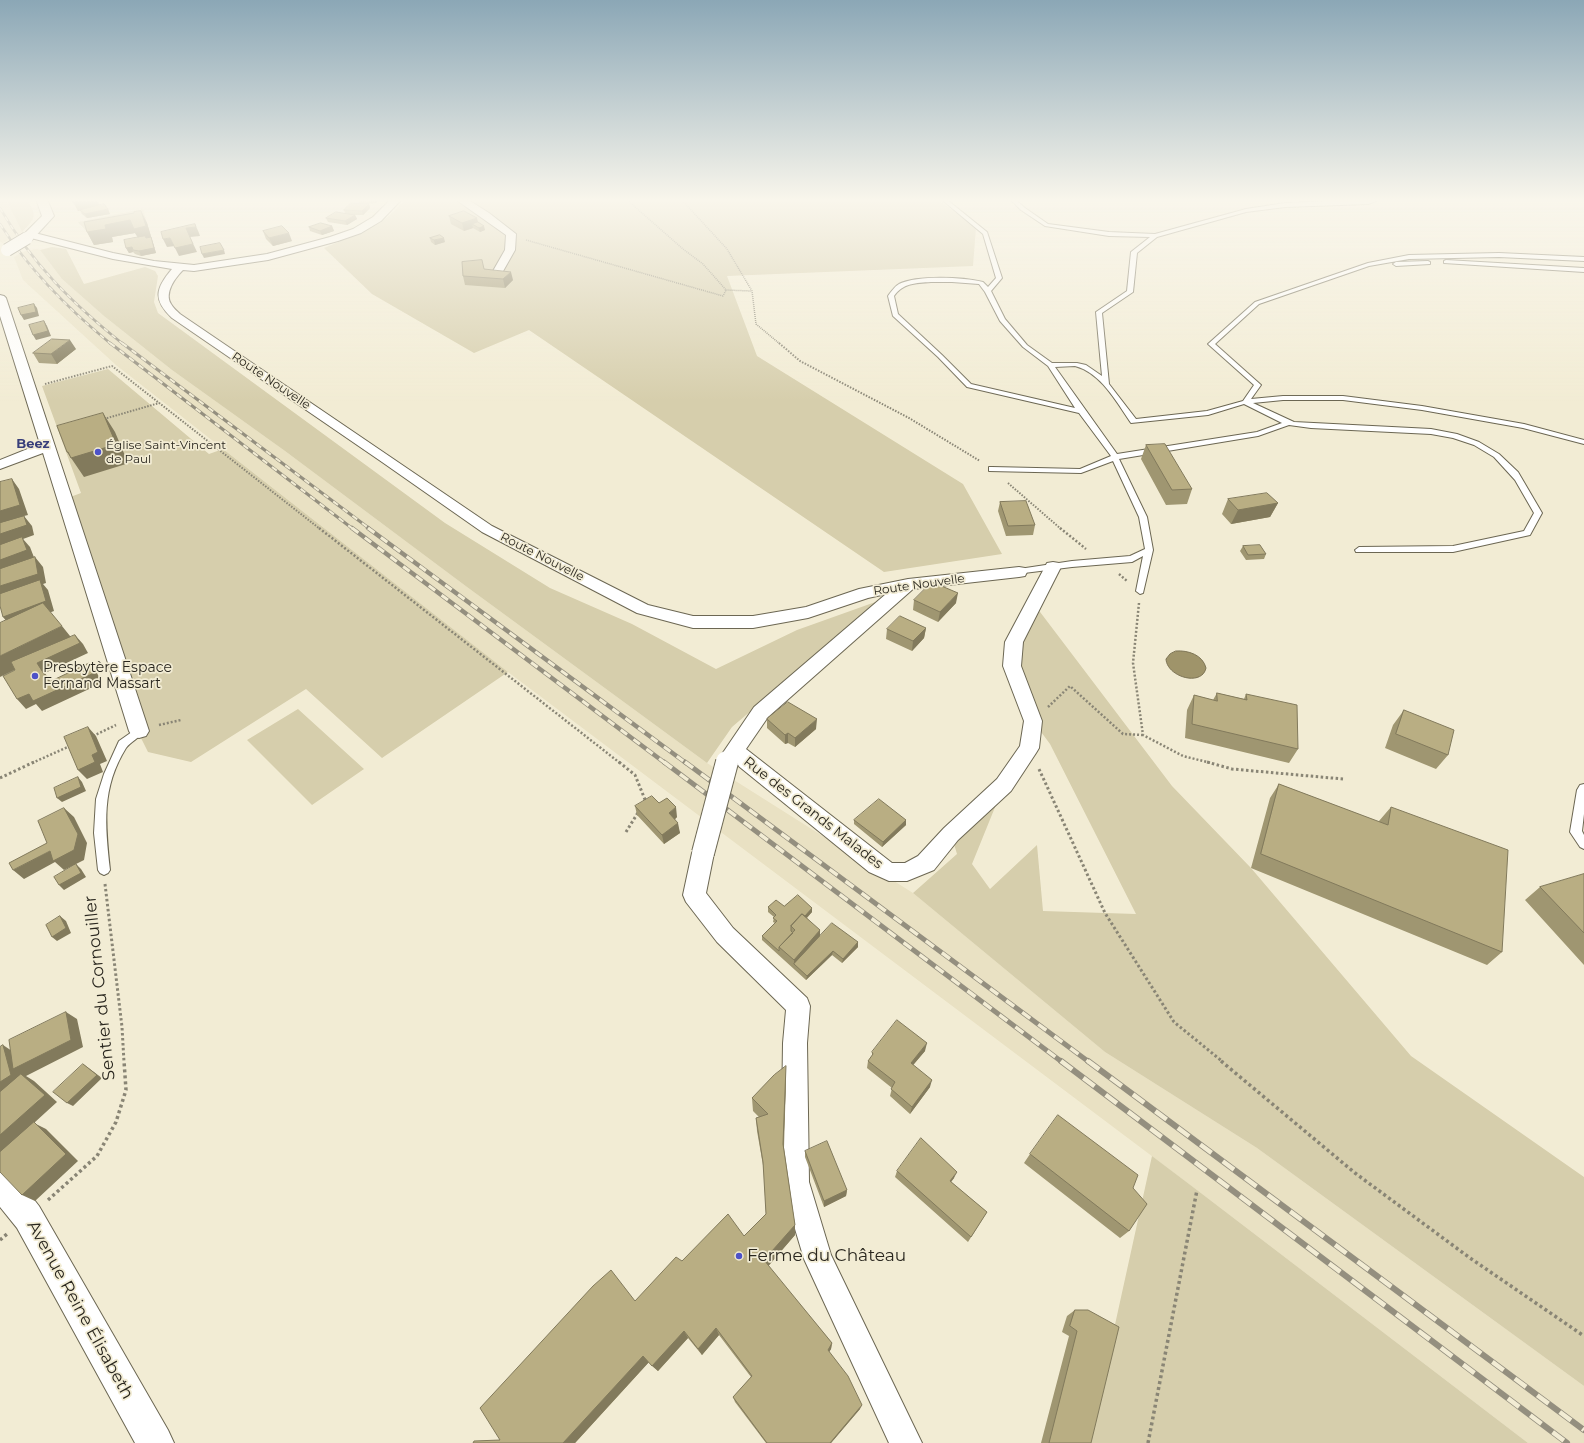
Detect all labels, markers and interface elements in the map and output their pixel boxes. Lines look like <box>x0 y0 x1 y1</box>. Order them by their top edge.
street label: Route Nouvelle <box>229 349 313 413</box>
district label: Beez <box>16 436 50 452</box>
place label: Église Saint-Vincent de Paul <box>106 438 226 466</box>
marker: Église Saint-Vincent de Paul <box>93 447 103 457</box>
street label: Route Nouvelle <box>498 530 586 584</box>
street label: Route Nouvelle <box>872 571 966 599</box>
place label: Presbytère Espace Fernand Massart <box>43 660 172 692</box>
marker: Presbytère Espace Fernand Massart <box>30 671 40 681</box>
street label: Rue des Grands Malades <box>740 753 886 873</box>
street label: Sentier du Cornouiller <box>80 894 120 1082</box>
street label: Avenue Reine Élisabeth <box>22 1217 138 1403</box>
place label: Ferme du Château <box>747 1246 906 1266</box>
marker: Ferme du Château <box>734 1251 744 1261</box>

